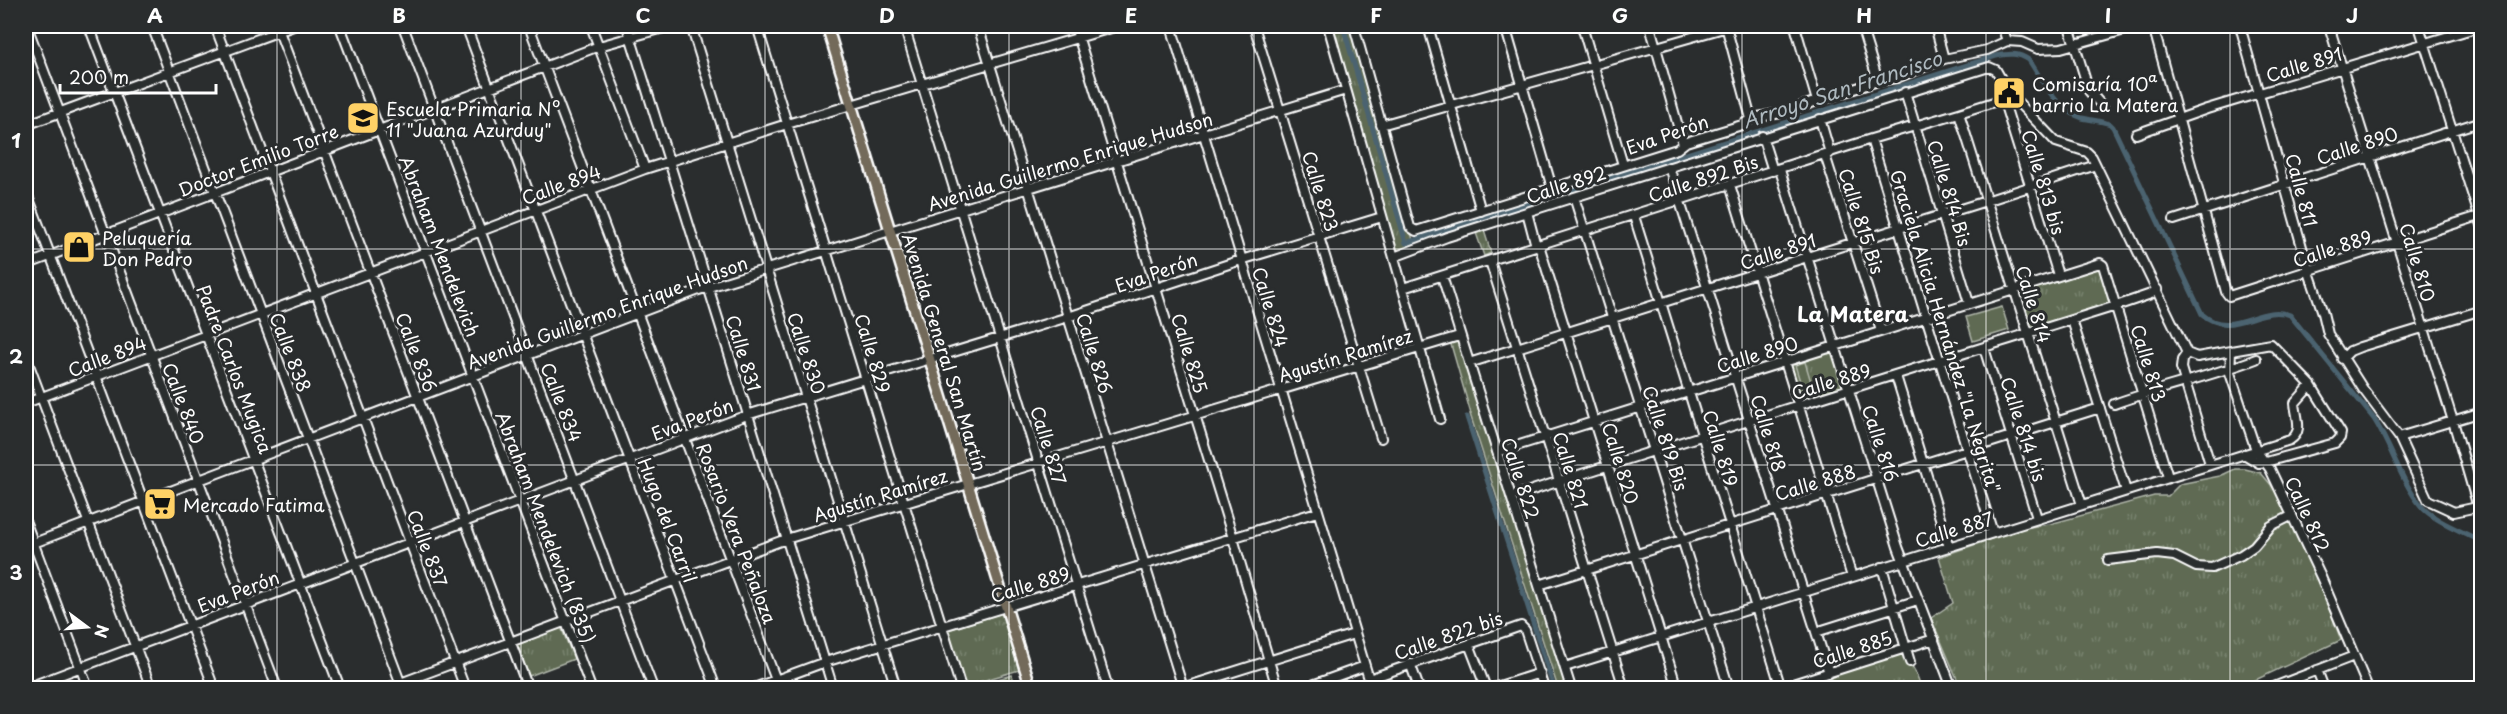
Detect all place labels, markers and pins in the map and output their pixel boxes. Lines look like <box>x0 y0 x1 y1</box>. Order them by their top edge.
place label: Comisaría 10ª barrio La Matera <box>2032 70 2178 118</box>
public building icon: Comisaría 10ª barrio La Matera <box>1991 75 2027 111</box>
place label: Escuela Primaria Nº 11 "Juana Azurduy" <box>386 95 560 143</box>
school or university icon: Escuela Primaria Nº 11 "Juana Azurduy" <box>345 100 381 136</box>
place label: Peluquería Don Pedro <box>102 224 192 272</box>
shop icon: Peluquería Don Pedro <box>61 229 97 265</box>
supermarket icon: Mercado Fatima <box>142 486 178 522</box>
place label: Mercado Fatima <box>183 491 325 518</box>

